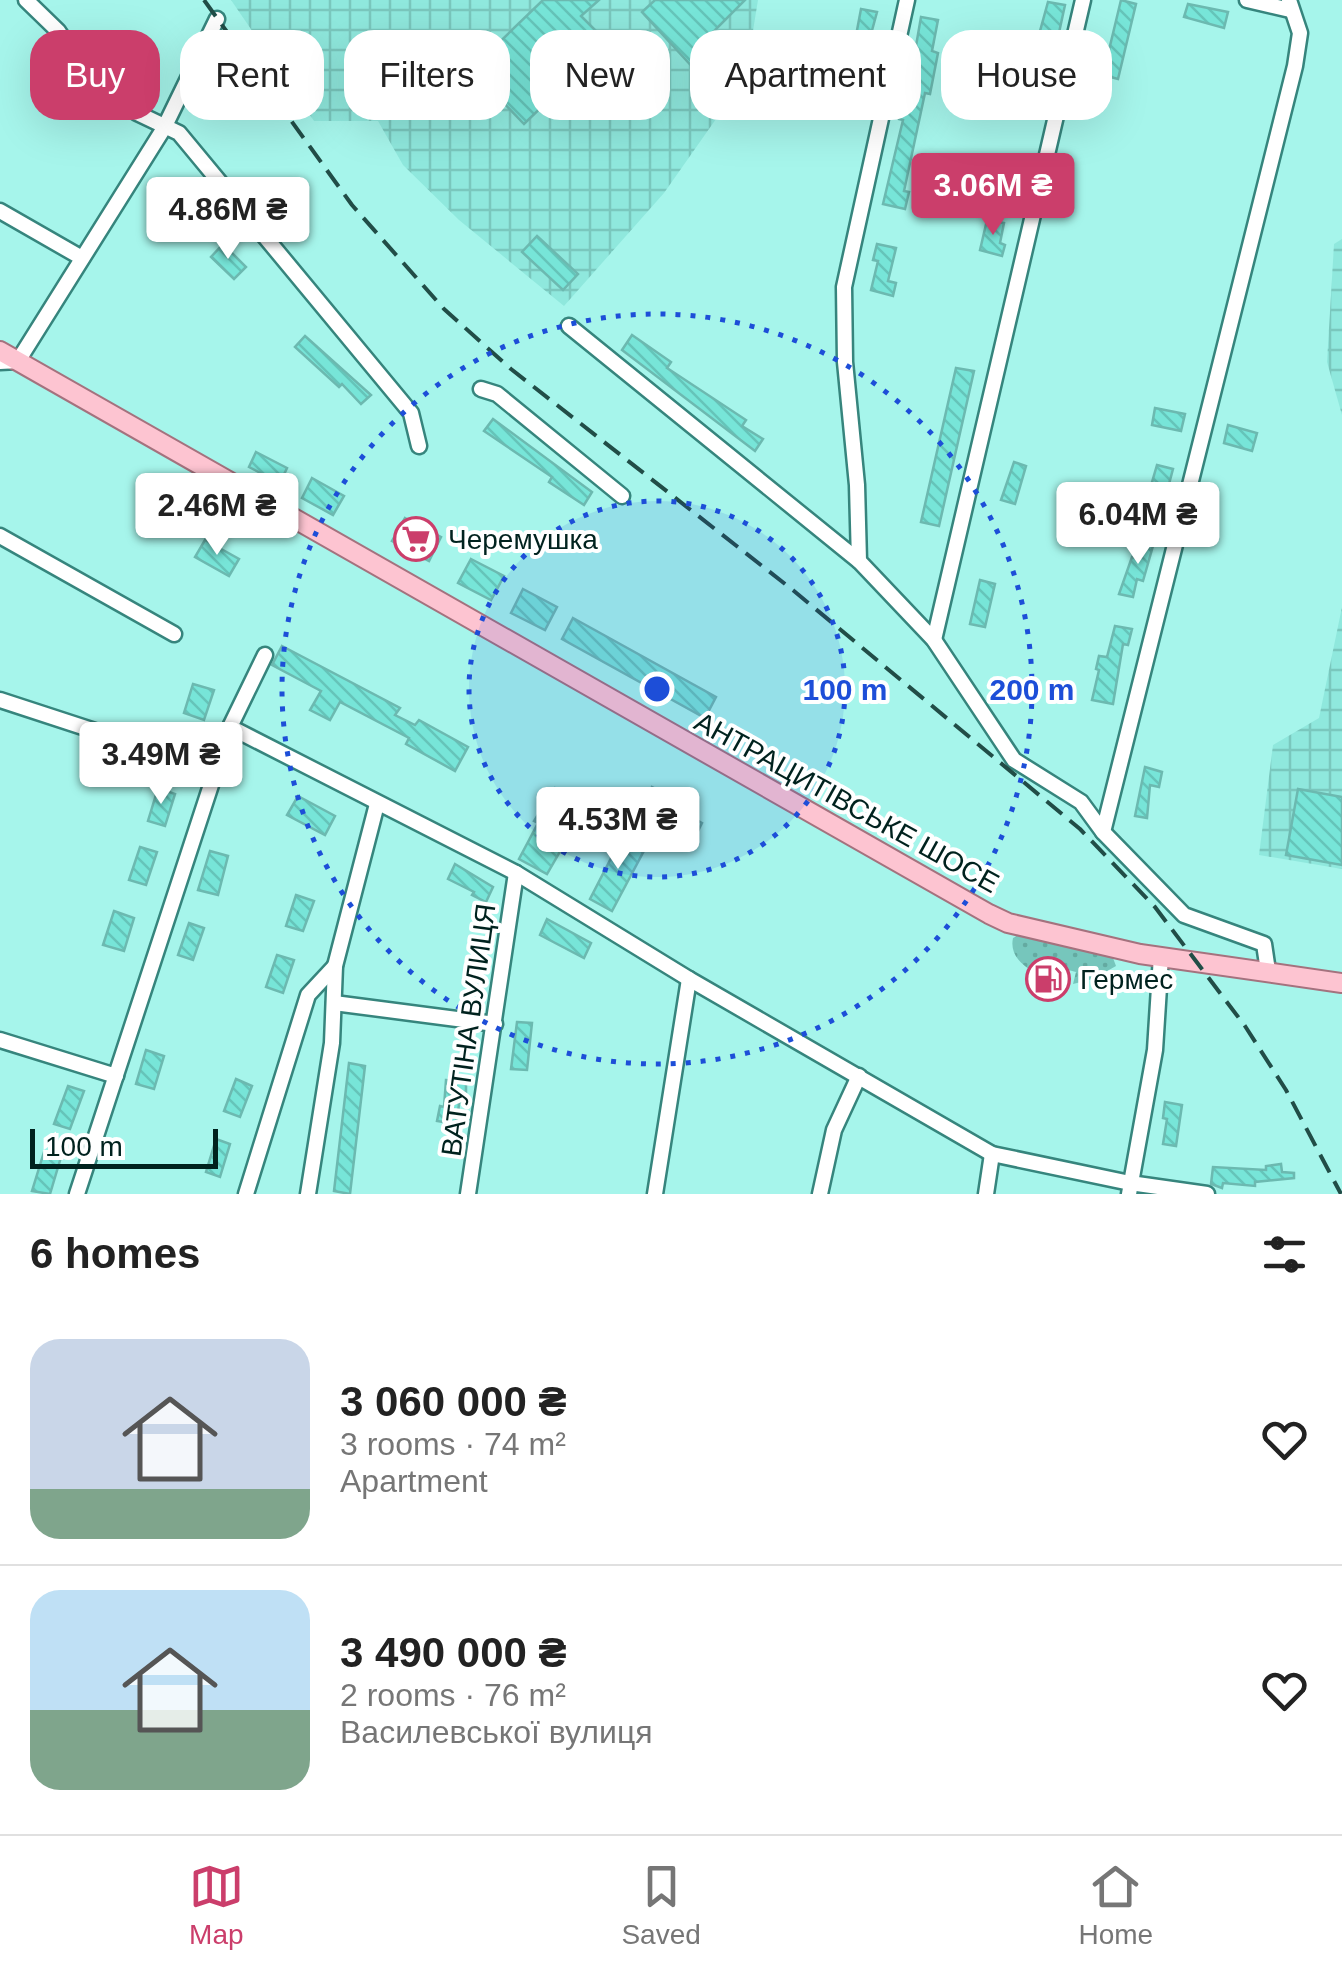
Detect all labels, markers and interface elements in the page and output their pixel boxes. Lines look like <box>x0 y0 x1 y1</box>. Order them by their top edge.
chip: Buy <box>30 30 160 120</box>
chip: Rent <box>180 30 324 120</box>
chip: Filters <box>344 30 510 120</box>
chip: New <box>530 30 670 120</box>
chip: Apartment <box>690 30 921 120</box>
chip: House <box>941 30 1112 120</box>
pin: 3.06M ₴ <box>901 153 1085 238</box>
text: 3.06M ₴ <box>933 167 1053 203</box>
pin: 4.86M ₴ <box>136 177 320 262</box>
text: 4.86M ₴ <box>168 191 288 227</box>
pin: 2.46M ₴ <box>125 473 309 558</box>
pin: 6.04M ₴ <box>1046 482 1230 567</box>
text: 2.46M ₴ <box>157 487 277 523</box>
text: 6.04M ₴ <box>1078 496 1198 532</box>
supermarket icon: Черемушка <box>393 516 439 562</box>
place label: Черемушка <box>448 524 598 555</box>
centre of rings <box>639 671 675 707</box>
text: 100 m <box>802 673 888 706</box>
text: 200 m <box>989 673 1075 706</box>
street label: АНТРАЦИТІВСЬКЕ ШОСЕ <box>689 706 1004 899</box>
pin: 3.49M ₴ <box>69 722 253 807</box>
text: 3.49M ₴ <box>101 736 221 772</box>
pin: 4.53M ₴ <box>526 787 710 872</box>
text: 4.53M ₴ <box>558 801 678 837</box>
street label: ВАТУТІНА ВУЛИЦЯ <box>435 902 502 1158</box>
fuel station icon: Гермес <box>1025 956 1071 1002</box>
place label: Гермес <box>1080 964 1173 995</box>
scale bar <box>30 1124 218 1168</box>
text: 100 m <box>45 1131 123 1162</box>
icon: filters <box>1257 1227 1312 1282</box>
text: 6 homes <box>30 1230 200 1277</box>
text: 3 060 000 ₴ <box>340 1378 567 1425</box>
icon: home <box>110 1379 230 1499</box>
icon: heart <box>1257 1412 1312 1467</box>
text: 3 rooms · 74 m² <box>340 1426 566 1462</box>
text: Apartment <box>340 1463 488 1499</box>
text: 3 490 000 ₴ <box>340 1629 567 1676</box>
icon: home <box>110 1630 230 1750</box>
icon: heart <box>1257 1663 1312 1718</box>
text: 2 rooms · 76 m² <box>340 1677 566 1713</box>
text: Василевської вулиця <box>340 1714 653 1750</box>
tab: Map <box>189 1859 244 1951</box>
tab: Saved <box>621 1859 701 1951</box>
tab: Home <box>1078 1859 1153 1951</box>

